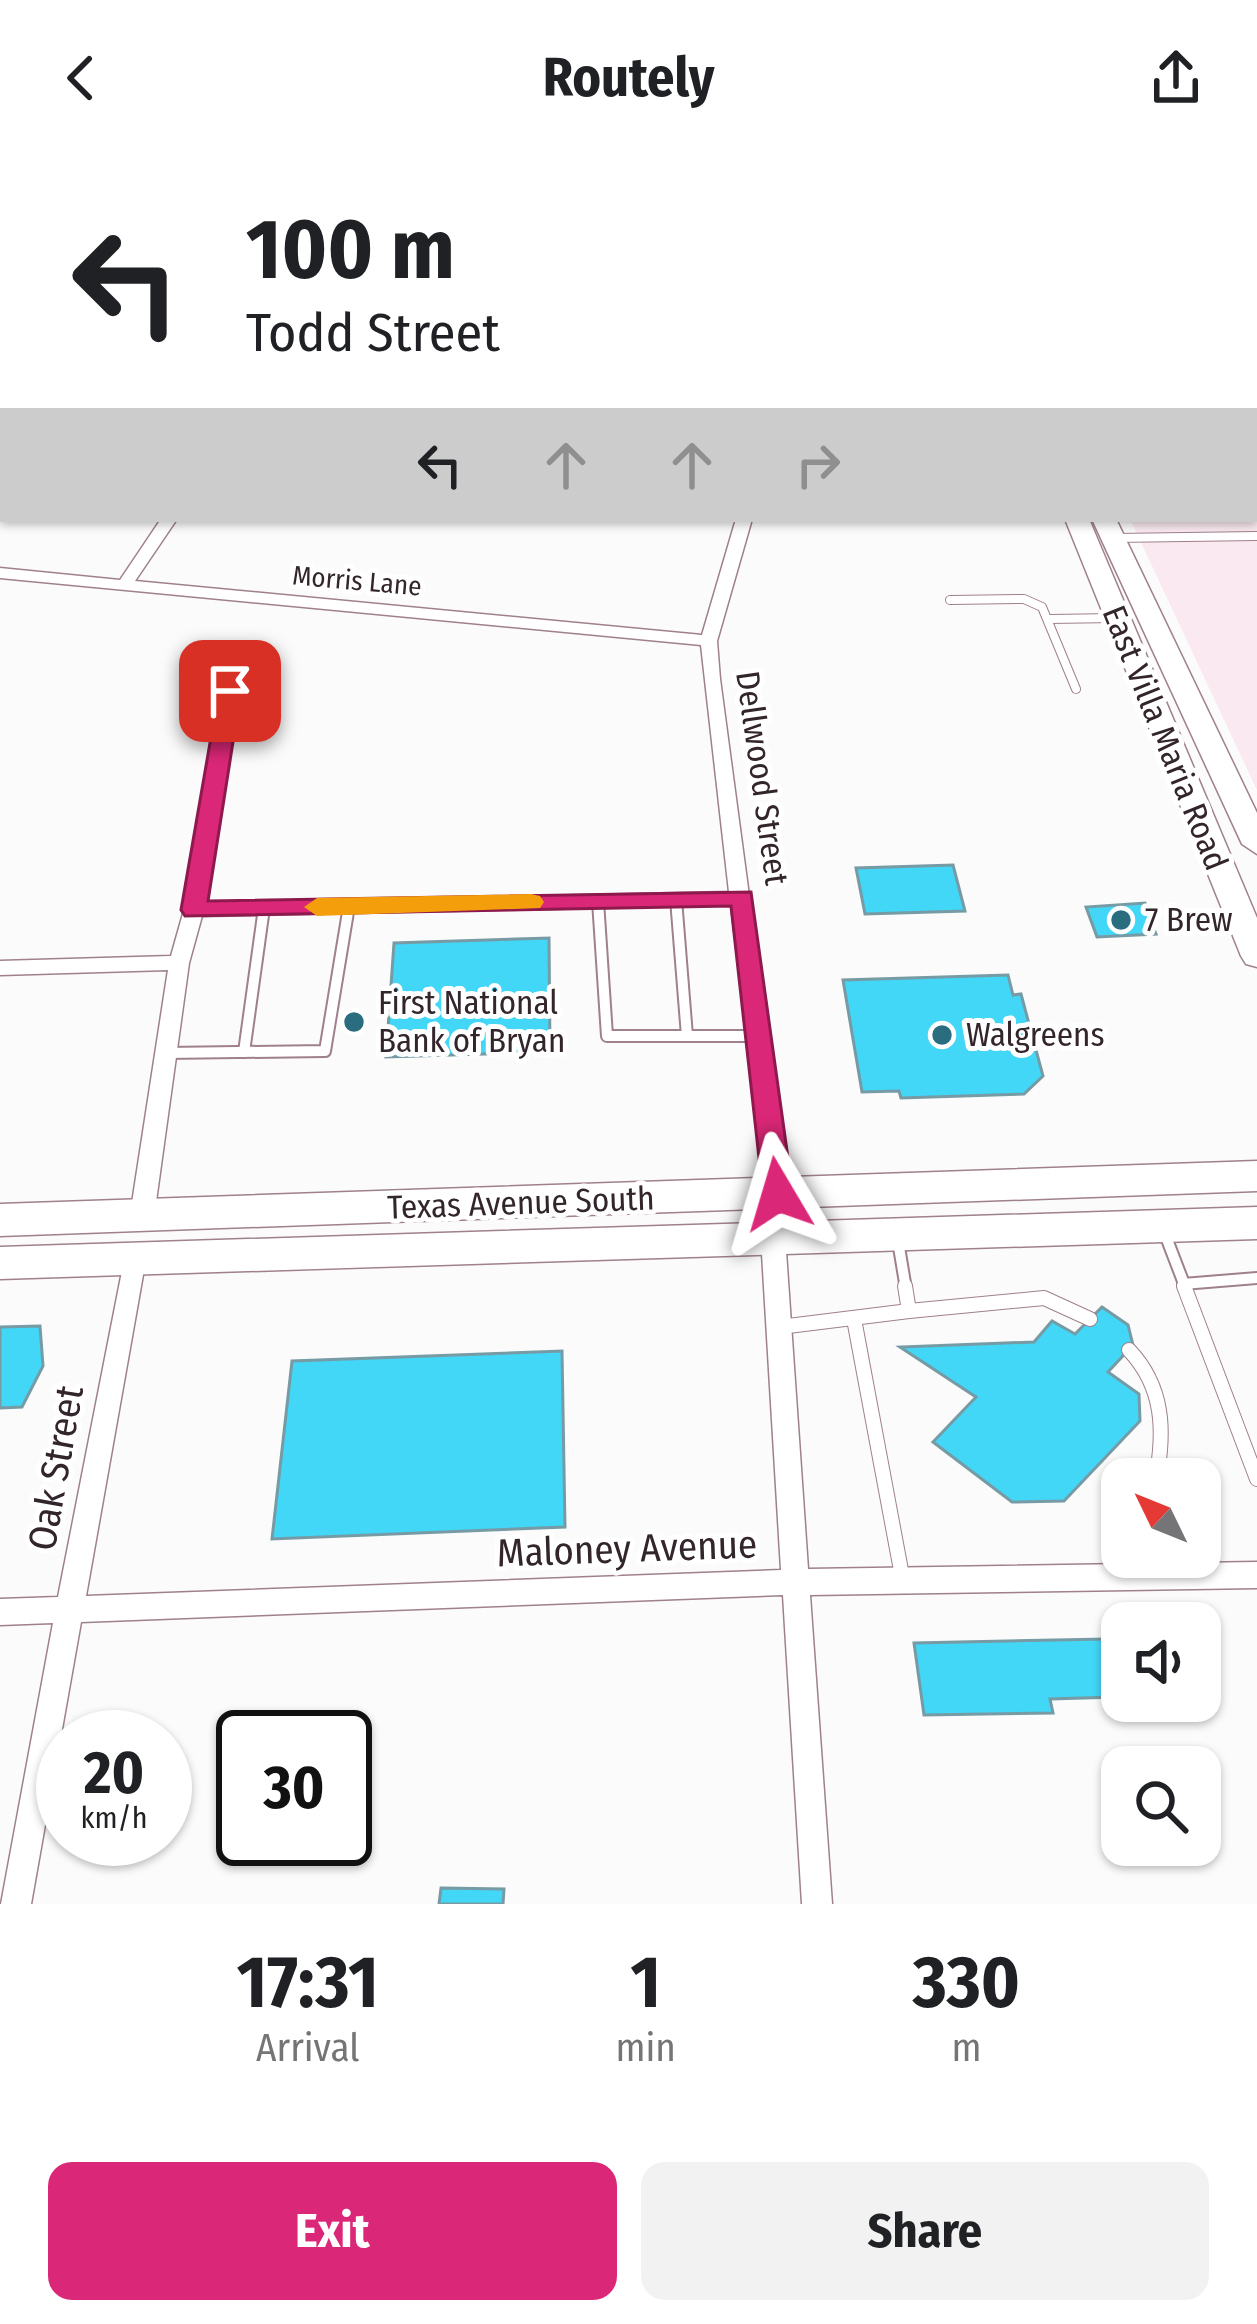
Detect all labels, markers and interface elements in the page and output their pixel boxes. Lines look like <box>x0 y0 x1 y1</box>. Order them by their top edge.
icon: back <box>48 45 114 111</box>
icon: share <box>1143 45 1209 111</box>
text: Routely <box>543 46 714 110</box>
text: 100 m <box>246 199 455 300</box>
icon: left <box>48 204 204 360</box>
text: Todd Street <box>246 301 500 365</box>
icon: left <box>407 432 473 498</box>
icon: ahead <box>533 432 599 498</box>
icon: ahead <box>659 432 725 498</box>
icon: right <box>785 432 851 498</box>
street label: Morris Lane <box>291 559 423 603</box>
street label: East Villa Maria Road <box>1094 600 1236 876</box>
pin <box>179 640 281 742</box>
icon: arrive <box>197 658 263 724</box>
street label: Dellwood Street <box>727 668 797 888</box>
place label: 7 Brew <box>1145 900 1233 940</box>
marker: 7 Brew <box>1108 907 1134 933</box>
place label: First National Bank of Bryan <box>378 983 565 1061</box>
marker: First National Bank of Bryan <box>341 1009 367 1035</box>
place label: Walgreens <box>966 1015 1104 1055</box>
marker: Walgreens <box>929 1022 955 1048</box>
position arrow <box>715 1131 841 1257</box>
street label: Texas Avenue South <box>387 1178 655 1228</box>
street label: Oak Street <box>19 1382 93 1554</box>
north arrow <box>1101 1458 1221 1578</box>
map controls <box>1101 1458 1221 1866</box>
street label: Maloney Avenue <box>496 1521 758 1577</box>
button: sound <box>1101 1602 1221 1722</box>
speed limit sign: 30 <box>216 1710 372 1866</box>
text: 20 <box>84 1737 144 1809</box>
button: search <box>1101 1746 1221 1866</box>
text: km/h <box>81 1800 147 1836</box>
text: 17:31 <box>237 1940 379 2026</box>
text: 1 <box>630 1940 661 2026</box>
text: 330 <box>913 1940 1020 2026</box>
text: Arrival <box>256 2025 359 2071</box>
text: min <box>616 2025 676 2071</box>
text: m <box>951 2025 981 2071</box>
button: Exit <box>48 2162 617 2300</box>
button: Share <box>641 2162 1209 2300</box>

